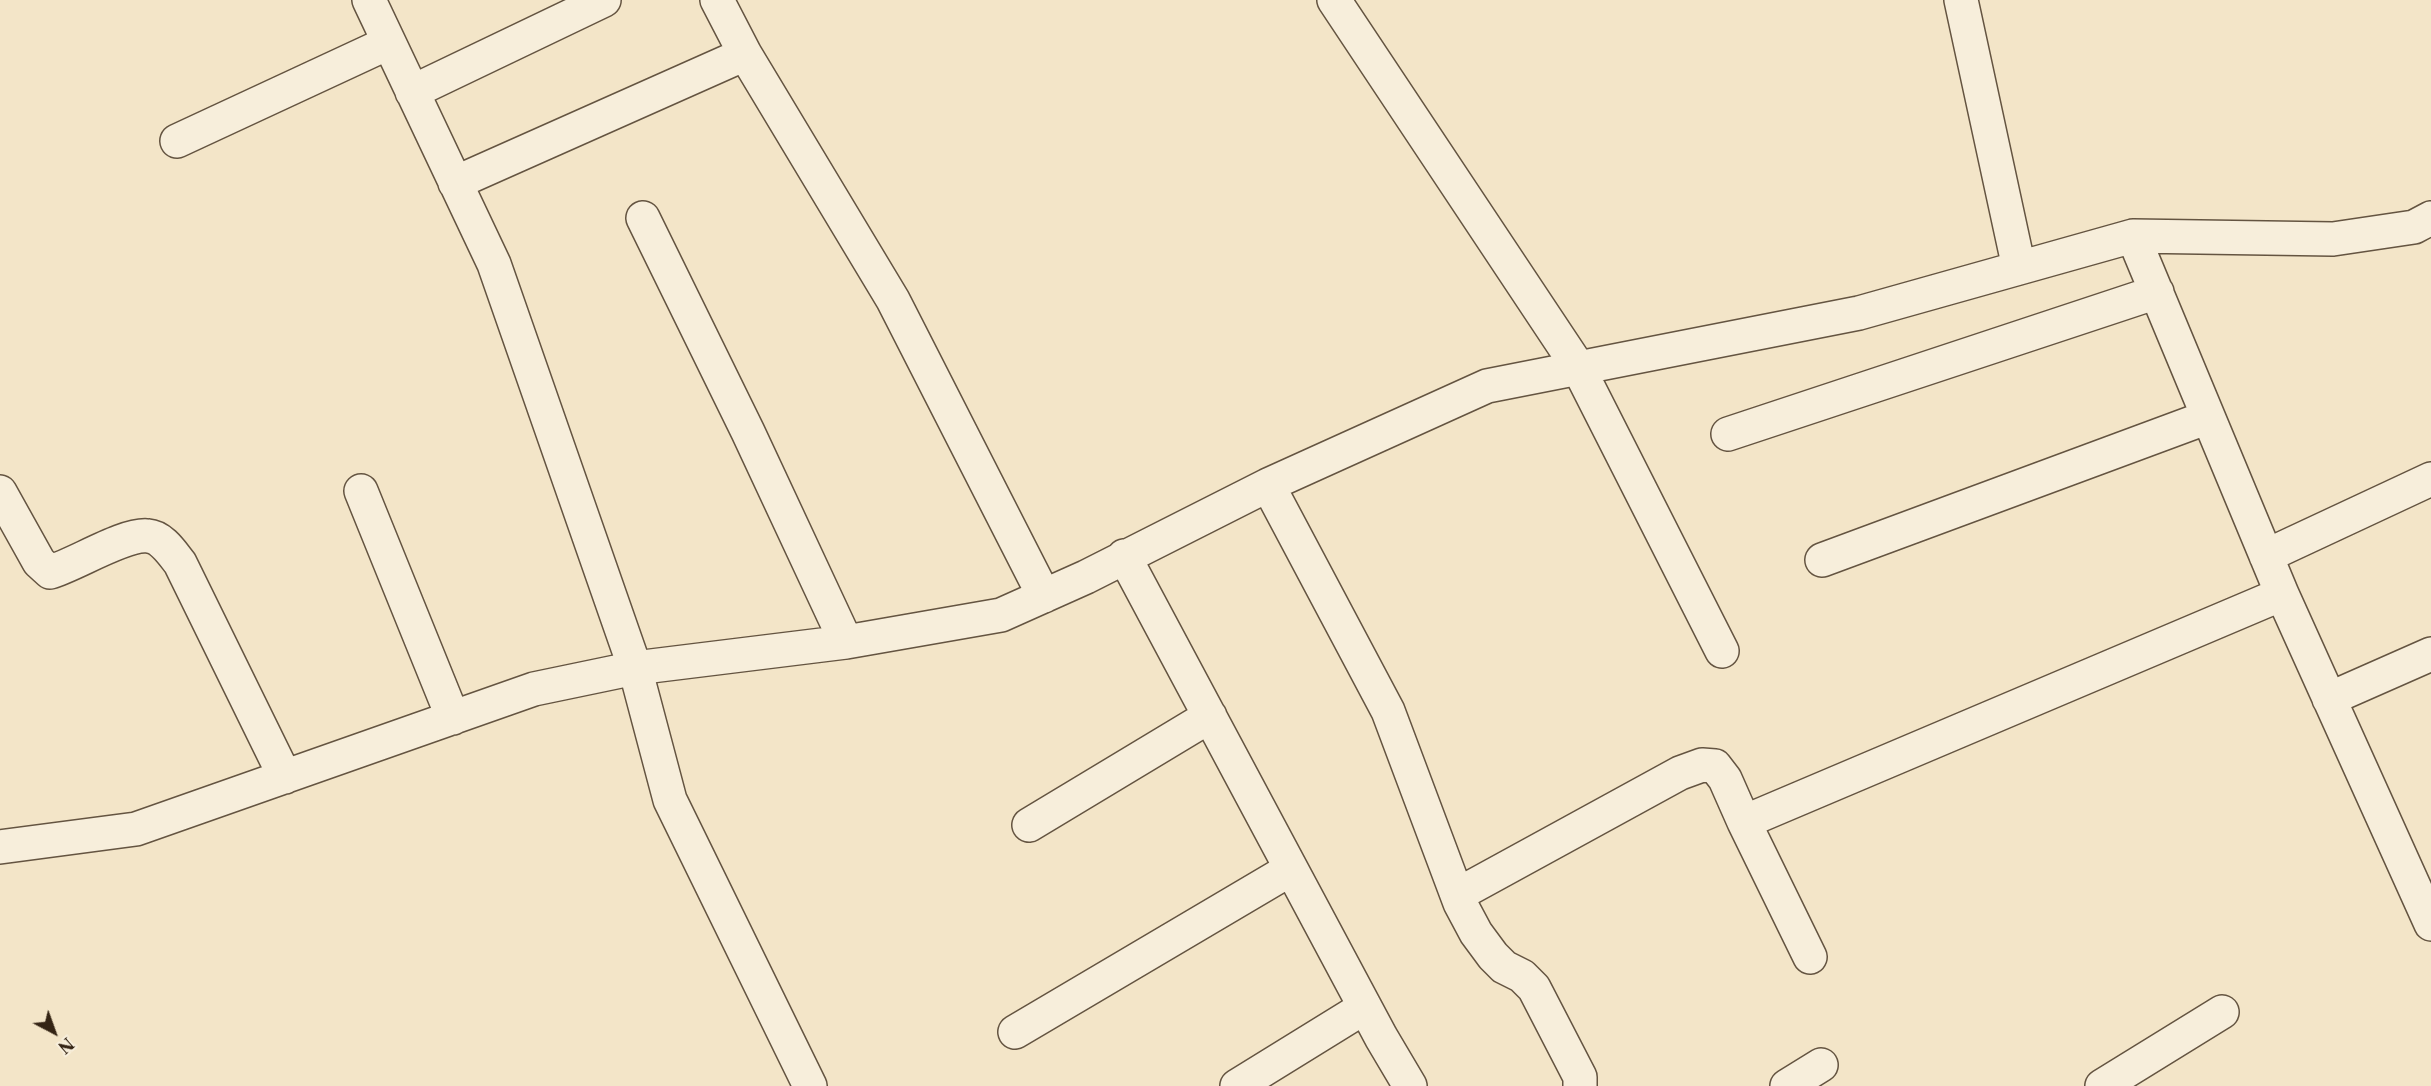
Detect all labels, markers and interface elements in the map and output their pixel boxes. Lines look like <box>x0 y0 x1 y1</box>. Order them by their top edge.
north arrow <box>24 1002 84 1062</box>
text: N <box>54 1033 78 1058</box>

